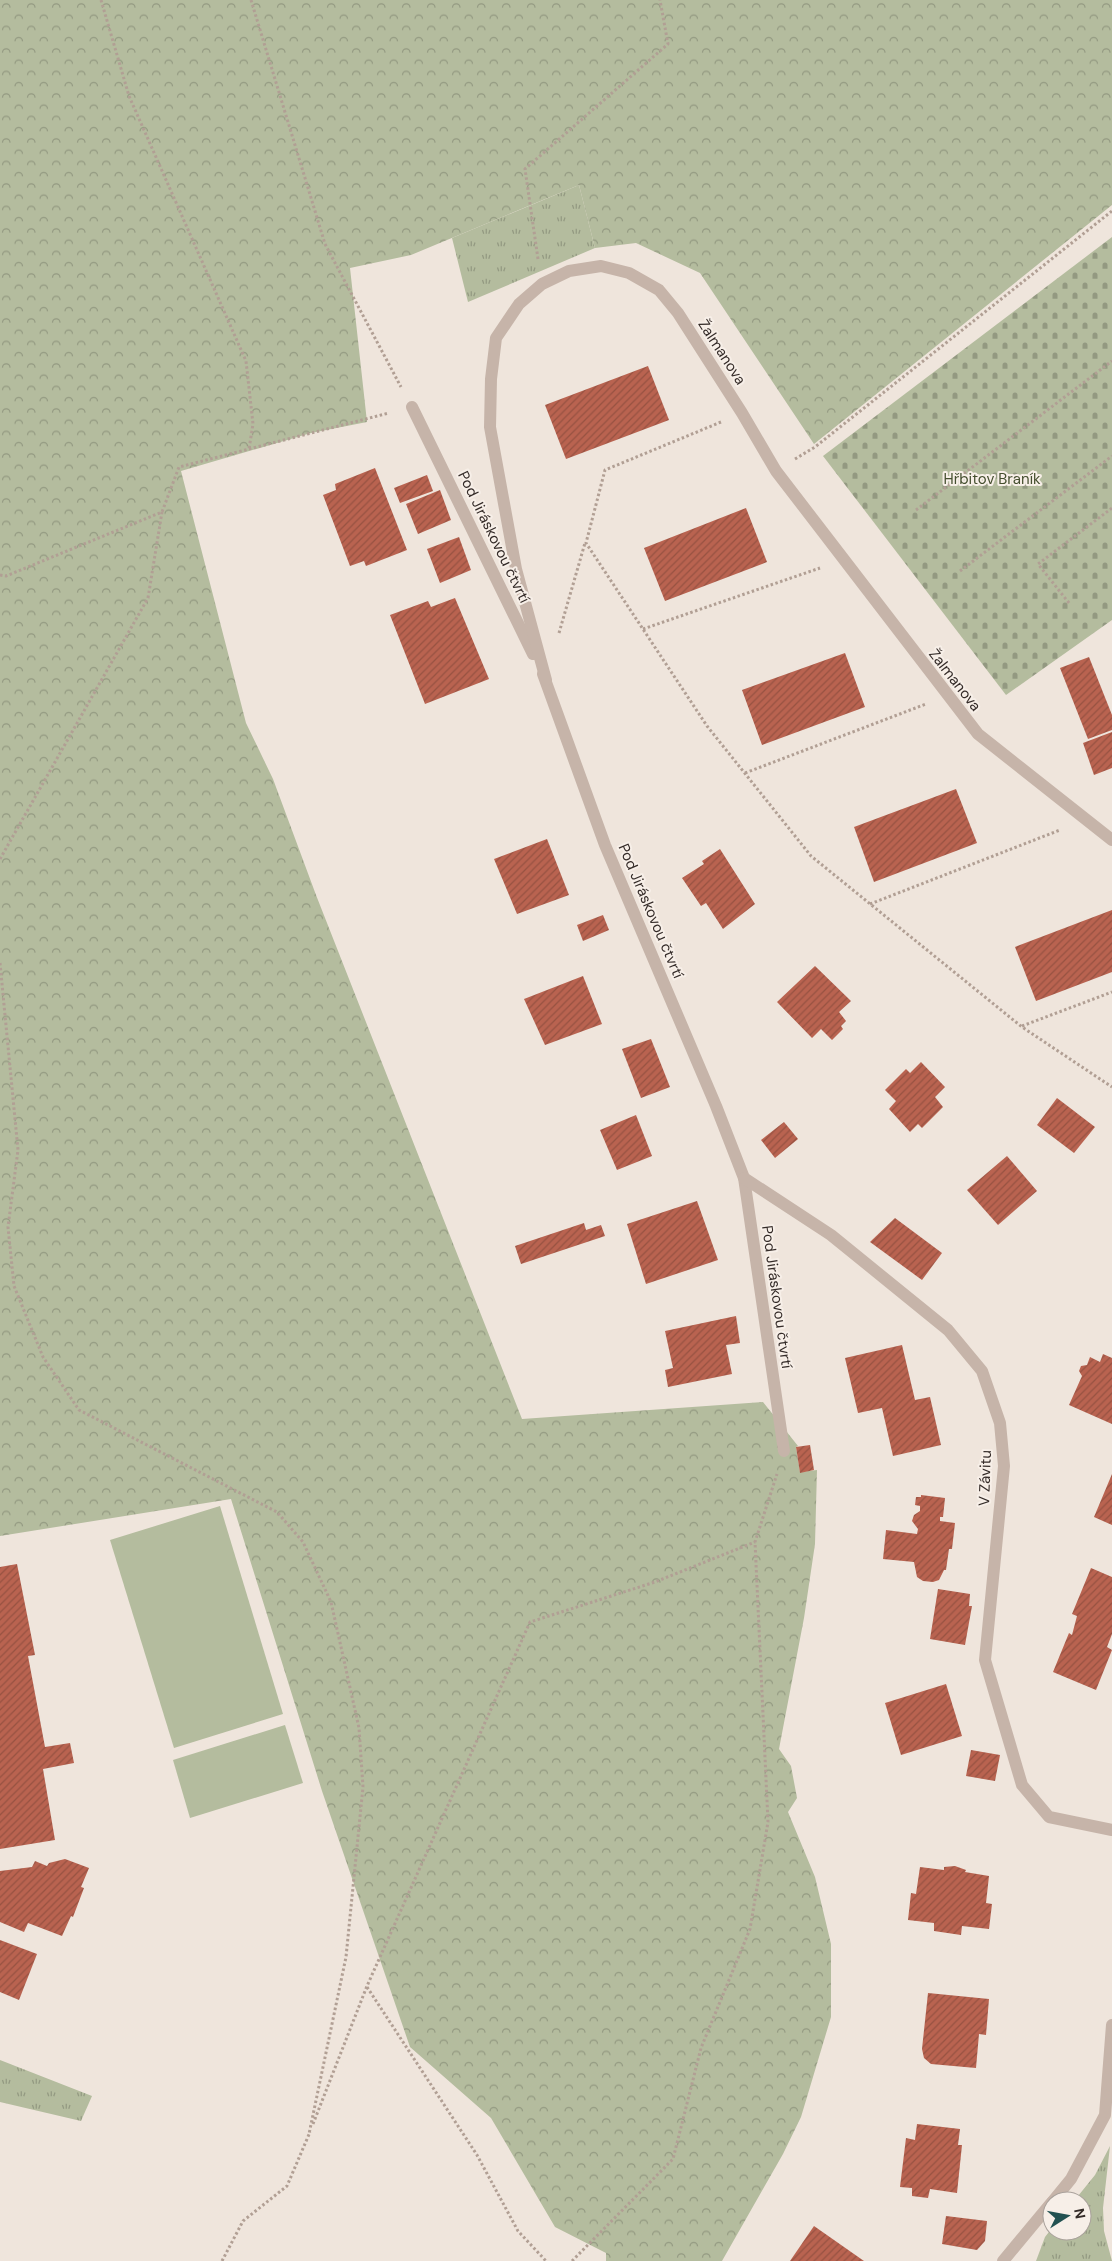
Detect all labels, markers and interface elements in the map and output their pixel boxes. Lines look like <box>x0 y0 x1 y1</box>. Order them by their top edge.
street label: Žalmanova <box>693 316 751 388</box>
street label: Pod Jiráskovou čtvrtí <box>453 468 535 607</box>
park label: Hřbitov Braník <box>943 469 1041 489</box>
street label: Žalmanova <box>924 645 986 715</box>
street label: Pod Jiráskovou čtvrtí <box>614 841 689 982</box>
street label: Pod Jiráskovou čtvrtí <box>757 1224 797 1371</box>
street label: V Závitu <box>974 1450 996 1506</box>
north arrow <box>1042 2191 1092 2241</box>
text: N <box>1070 2207 1090 2220</box>

